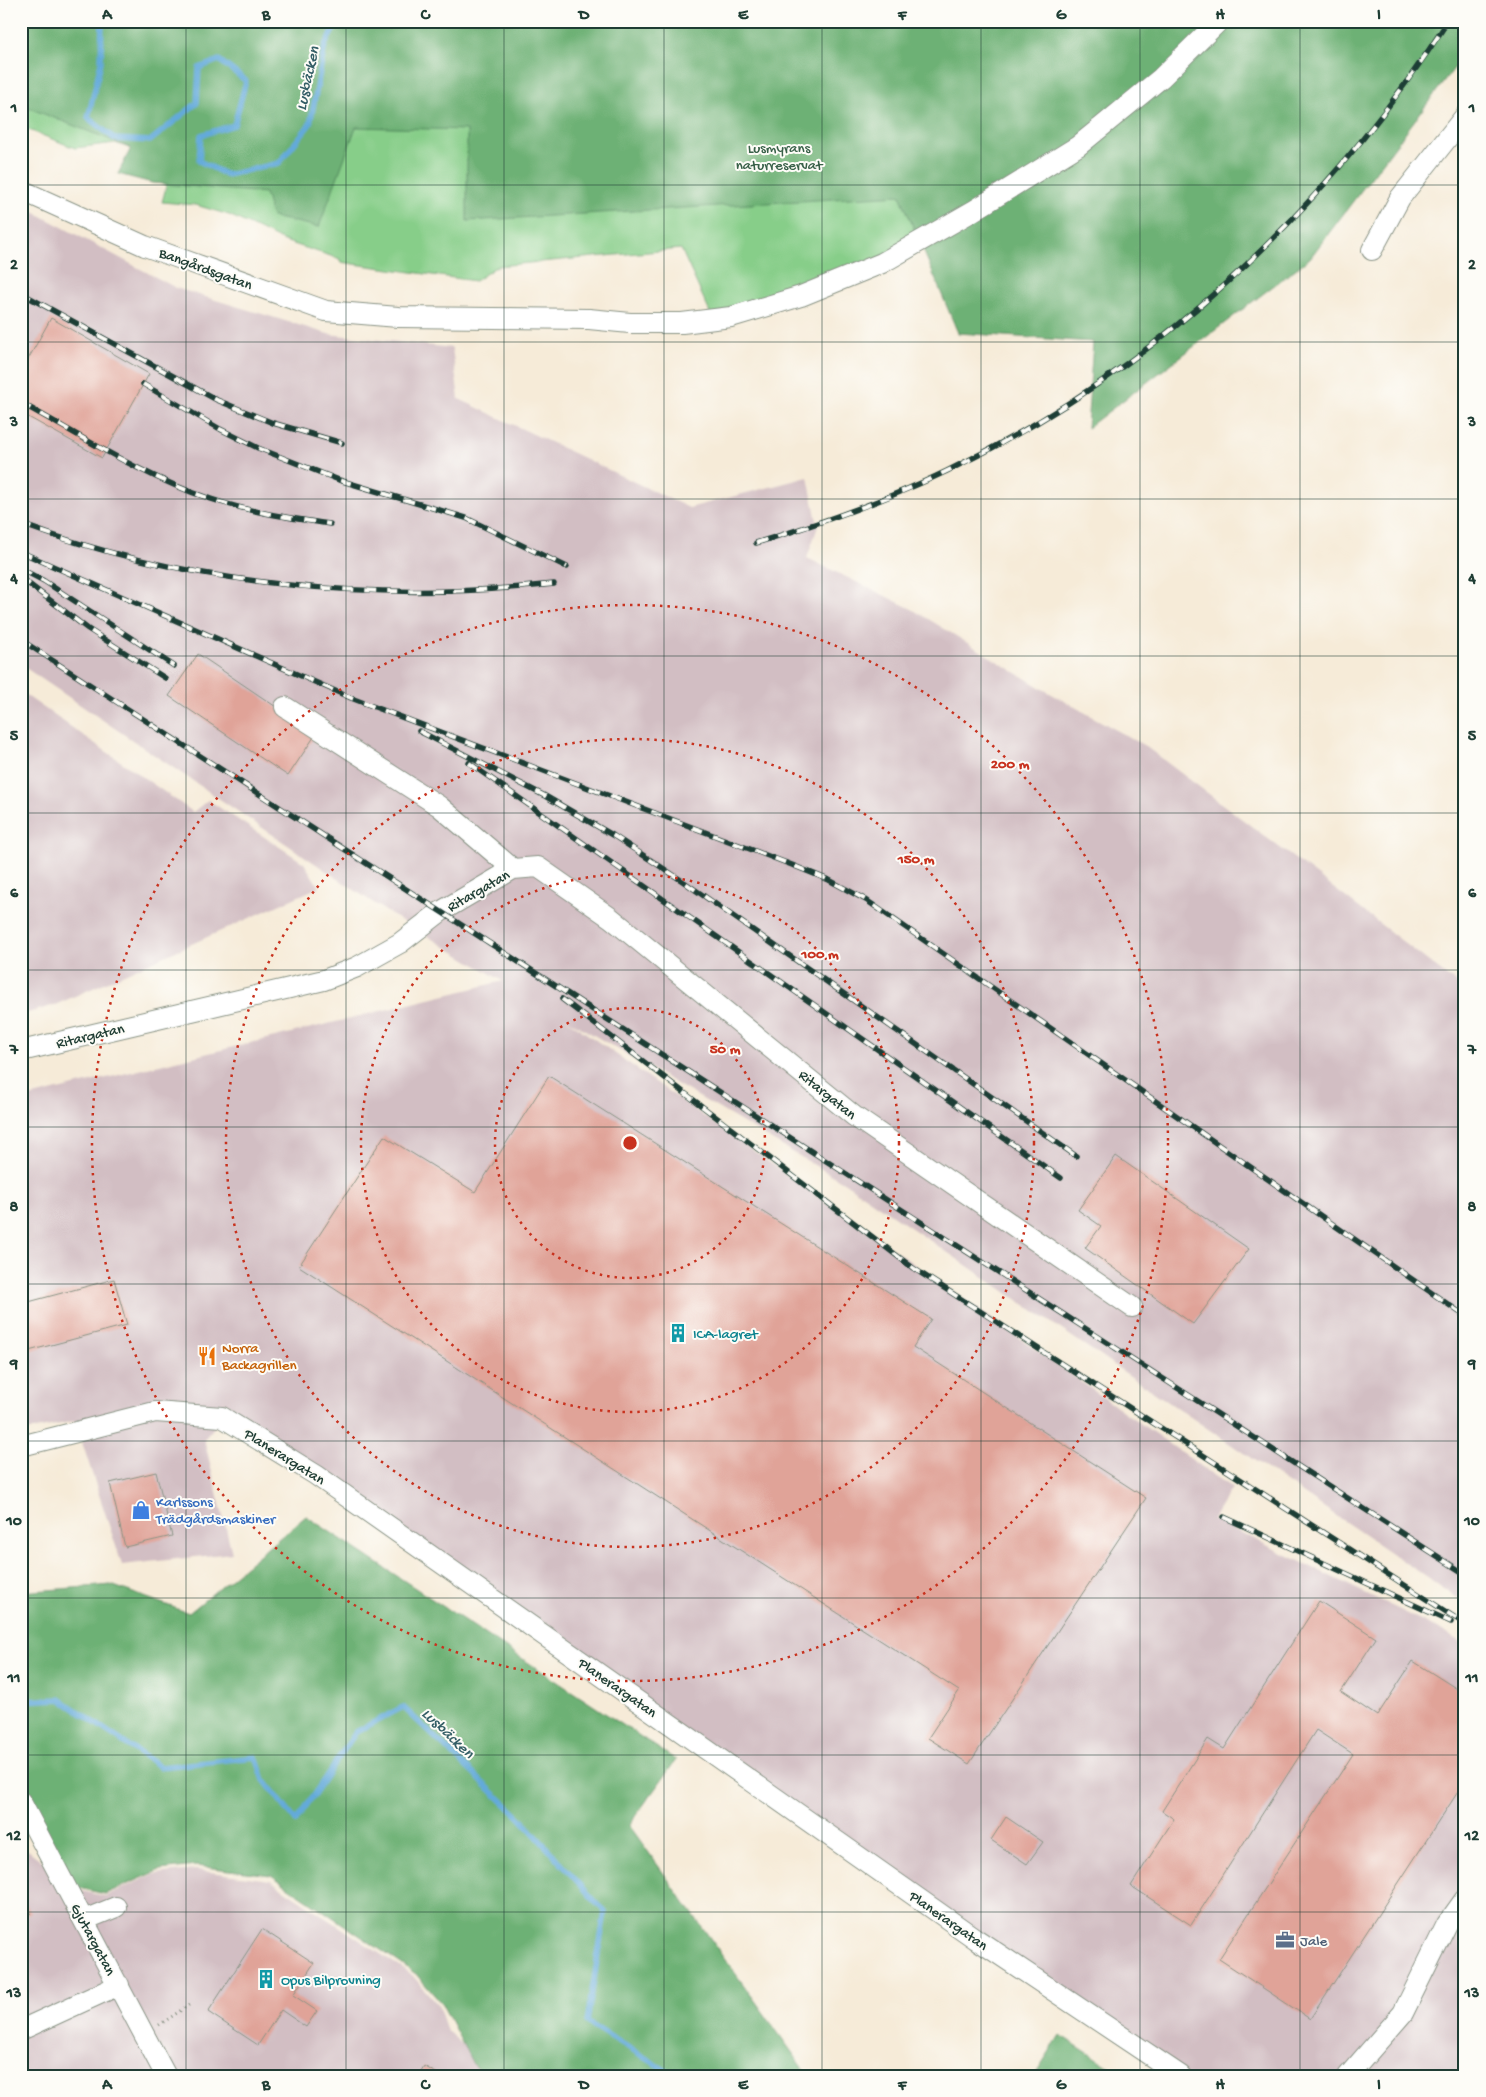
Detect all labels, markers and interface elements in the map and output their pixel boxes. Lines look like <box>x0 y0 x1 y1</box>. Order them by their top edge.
text: A <box>101 7 113 26</box>
text: B <box>261 7 271 26</box>
text: C <box>420 7 431 26</box>
text: D <box>577 7 590 26</box>
text: E <box>738 7 749 26</box>
text: F <box>897 7 908 26</box>
text: G <box>1056 7 1067 26</box>
text: H <box>1215 7 1225 26</box>
text: I <box>1377 7 1381 26</box>
water label: Lusbäcken <box>293 45 326 113</box>
text: 1 <box>10 100 17 119</box>
text: 1 <box>1468 100 1475 119</box>
park label: Lusmyrans naturreservat <box>736 140 824 175</box>
street label: Bangårdsgatan <box>155 244 254 295</box>
text: 2 <box>10 257 18 276</box>
text: 2 <box>1468 257 1476 276</box>
text: 3 <box>9 414 18 433</box>
text: 3 <box>1467 414 1476 433</box>
text: 4 <box>9 571 18 590</box>
text: 4 <box>1467 571 1476 590</box>
text: 5 <box>10 728 19 747</box>
text: 5 <box>1468 728 1477 747</box>
text: 200 m <box>991 756 1030 774</box>
text: 150 m <box>897 851 935 869</box>
street label: Ritargatan <box>444 867 514 917</box>
text: 6 <box>10 885 19 904</box>
text: 6 <box>1468 885 1477 904</box>
text: 100 m <box>800 946 839 964</box>
street label: Ritargatan <box>55 1020 126 1054</box>
text: 50 m <box>710 1041 741 1059</box>
text: 7 <box>9 1042 19 1061</box>
text: 7 <box>1467 1042 1477 1061</box>
street label: Ritargatan <box>794 1067 859 1124</box>
centre of rings <box>621 1134 639 1152</box>
text: 8 <box>10 1199 19 1218</box>
text: 8 <box>1468 1199 1477 1218</box>
building icon: ICA-lagret <box>667 1322 689 1344</box>
place label: ICA-lagret <box>693 1326 760 1344</box>
place label: Norra Backagrillen <box>221 1340 297 1375</box>
restaurant icon: Norra Backagrillen <box>196 1345 218 1367</box>
text: 9 <box>9 1356 18 1375</box>
text: 9 <box>1467 1356 1476 1375</box>
street label: Planerargatan <box>239 1425 328 1490</box>
place label: Karlssons Trädgårdsmaskiner <box>155 1494 277 1529</box>
shop icon: Karlssons Trädgårdsmaskiner <box>130 1499 152 1521</box>
text: 10 <box>5 1513 22 1532</box>
text: 10 <box>1463 1513 1480 1532</box>
street label: Planerargatan <box>573 1654 660 1722</box>
text: 11 <box>7 1670 20 1689</box>
text: 11 <box>1465 1670 1478 1689</box>
water label: Lusbäcken <box>416 1705 477 1764</box>
text: 12 <box>6 1828 21 1847</box>
text: 12 <box>1464 1828 1479 1847</box>
street label: Planerargatan <box>904 1887 991 1955</box>
street label: Gjutargatan <box>66 1901 119 1979</box>
office icon: Jale <box>1274 1929 1296 1951</box>
place label: Jale <box>1300 1933 1328 1951</box>
building icon: Opus Bilprovning <box>255 1968 277 1990</box>
place label: Opus Bilprovning <box>281 1972 381 1990</box>
text: 13 <box>6 1985 21 2004</box>
text: 13 <box>1464 1985 1479 2004</box>
text: A <box>101 2077 113 2096</box>
text: B <box>261 2077 271 2096</box>
text: C <box>420 2077 431 2096</box>
text: D <box>577 2077 590 2096</box>
text: E <box>738 2077 749 2096</box>
text: F <box>897 2077 908 2096</box>
text: G <box>1056 2077 1067 2096</box>
text: H <box>1215 2077 1225 2096</box>
text: I <box>1377 2077 1381 2096</box>

